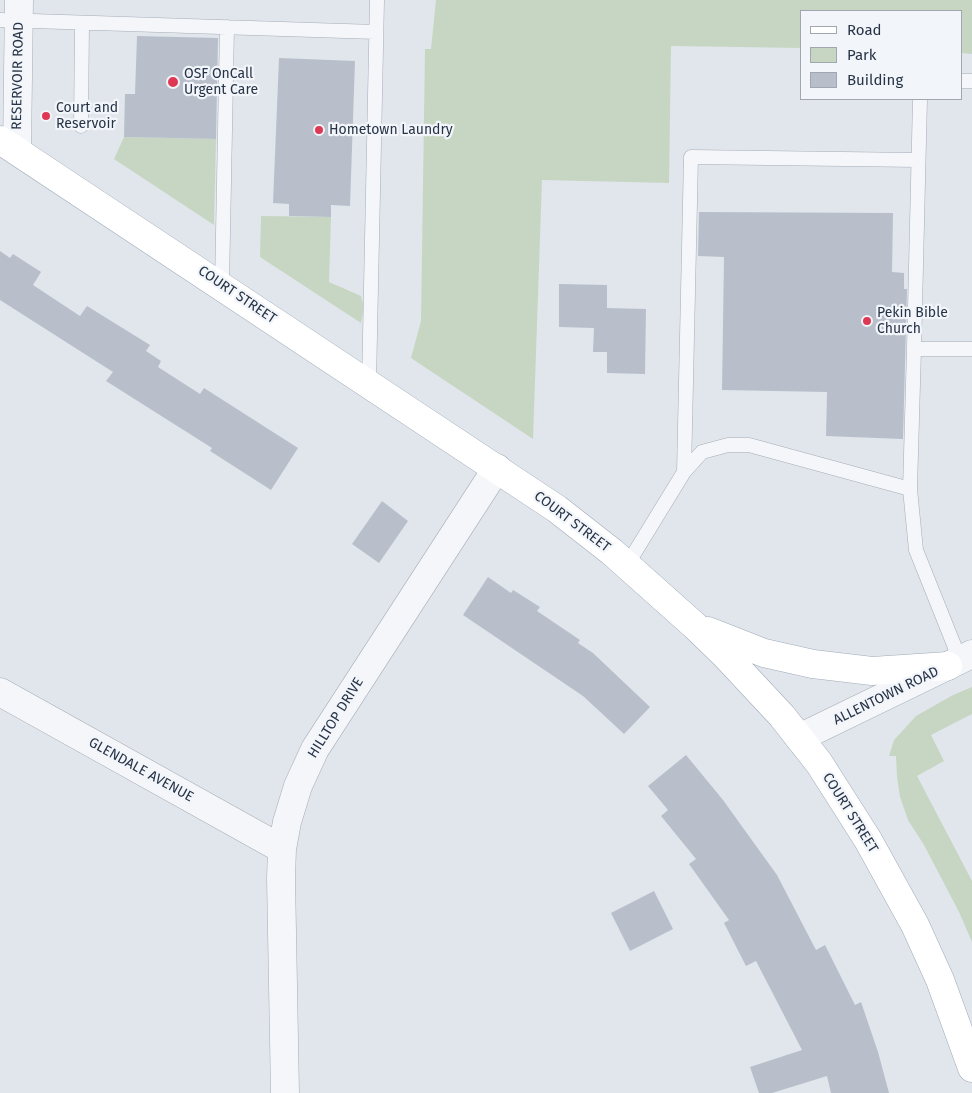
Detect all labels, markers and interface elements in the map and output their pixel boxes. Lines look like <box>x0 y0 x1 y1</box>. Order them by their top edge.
legend <box>800 10 962 100</box>
text: Road <box>847 21 882 39</box>
street label: RESERVOIR ROAD <box>9 22 27 130</box>
text: Park <box>847 46 877 64</box>
place label: OSF OnCall Urgent Care <box>184 66 258 98</box>
text: Building <box>847 71 903 89</box>
marker: OSF OnCall Urgent Care <box>166 75 180 89</box>
place label: Court and Reservoir <box>56 100 118 132</box>
marker: Court and Reservoir <box>40 110 52 122</box>
place label: Hometown Laundry <box>329 122 453 138</box>
marker: Hometown Laundry <box>313 124 325 136</box>
street label: COURT STREET <box>195 263 279 327</box>
place label: Pekin Bible Church <box>877 305 948 338</box>
marker: Pekin Bible Church <box>861 315 873 327</box>
street label: COURT STREET <box>531 488 613 556</box>
street label: ALLENTOWN ROAD <box>831 663 941 729</box>
street label: HILLTOP DRIVE <box>305 675 367 761</box>
street label: GLENDALE AVENUE <box>86 734 196 806</box>
street label: COURT STREET <box>819 770 881 856</box>

